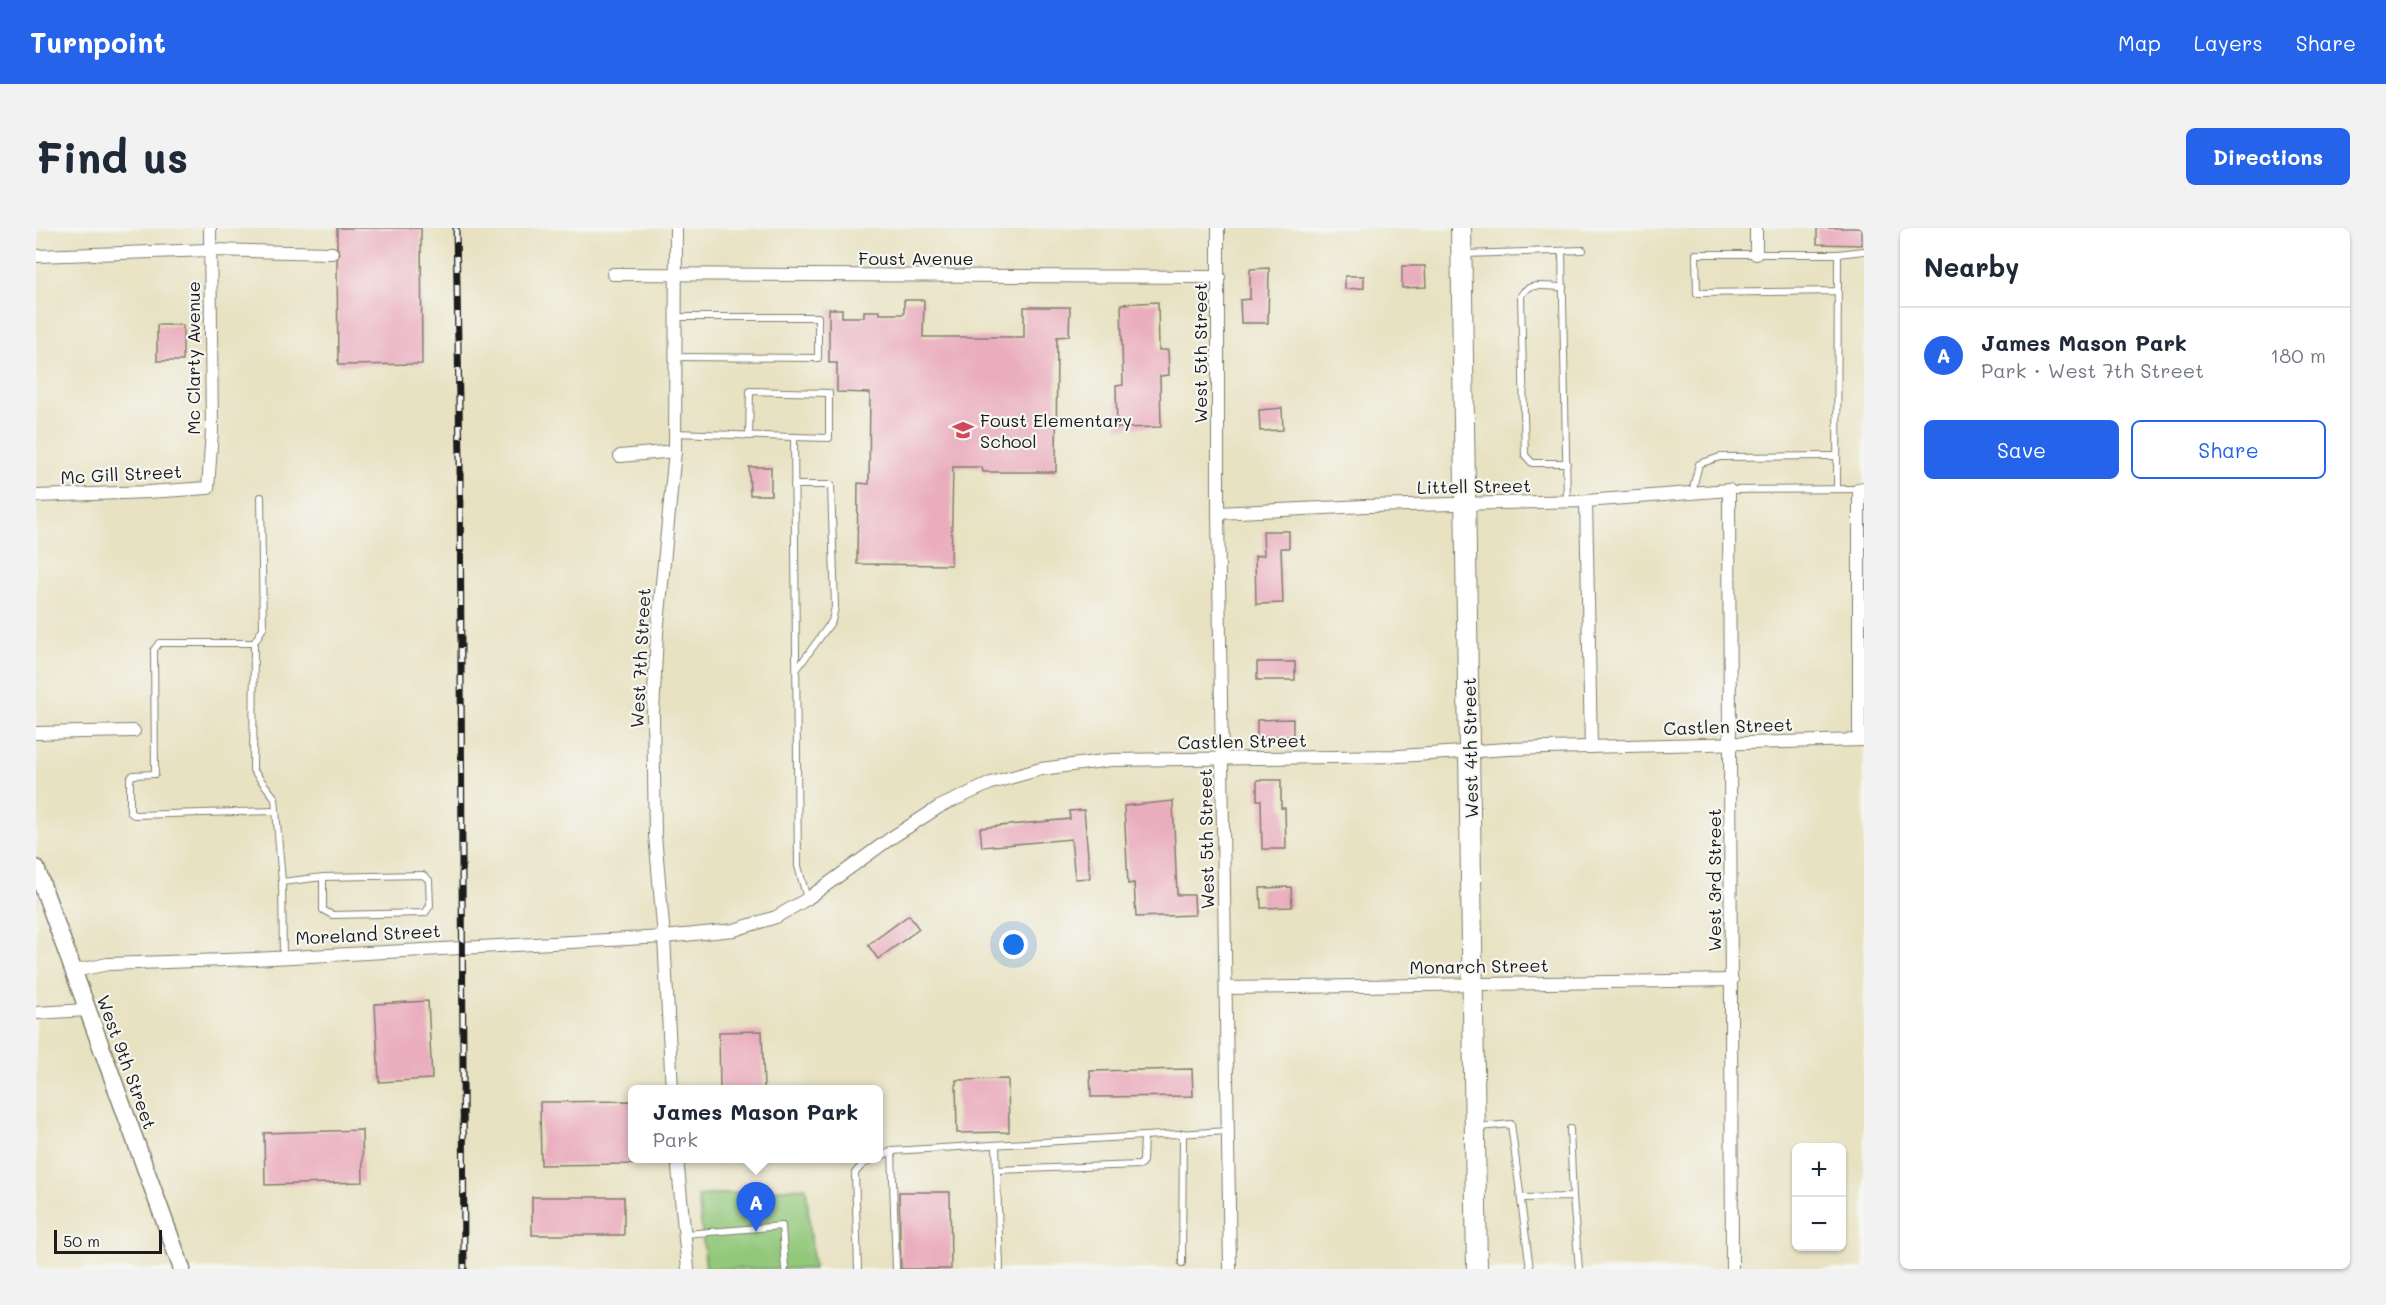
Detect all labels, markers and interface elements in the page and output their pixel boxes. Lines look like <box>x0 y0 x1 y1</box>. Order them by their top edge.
text: Turnpoint <box>30 24 166 60</box>
text: Map <box>2118 29 2161 56</box>
text: Layers <box>2194 29 2263 56</box>
text: Share <box>2296 29 2356 56</box>
button: Directions <box>2186 128 2350 185</box>
text: Find us <box>36 129 188 184</box>
street label: Foust Avenue <box>858 246 974 270</box>
text: Nearby <box>1924 250 2019 284</box>
street label: Mc Clarty Avenue <box>181 281 205 435</box>
street label: West 5th Street <box>1188 283 1212 424</box>
text: James Mason Park <box>1981 328 2187 357</box>
text: A <box>1937 342 1950 368</box>
text: 180 m <box>2270 342 2326 368</box>
text: Park · West 7th Street <box>1981 357 2204 383</box>
place label: Foust Elementary School <box>980 408 1132 453</box>
school or university icon: Foust Elementary School <box>951 418 975 442</box>
button: Save <box>1924 420 2119 479</box>
button: Share <box>2131 420 2326 479</box>
street label: Mc Gill Street <box>60 459 182 489</box>
street label: Littell Street <box>1417 473 1531 499</box>
street label: West 7th Street <box>624 587 656 729</box>
street label: West 4th Street <box>1457 677 1483 819</box>
street label: Castlen Street <box>1663 712 1793 740</box>
street label: Castlen Street <box>1177 728 1307 754</box>
street label: West 5th Street <box>1193 768 1219 910</box>
street label: West 3rd Street <box>1702 808 1726 952</box>
street label: Moreland Street <box>295 918 441 950</box>
your location <box>999 930 1028 959</box>
street label: Monarch Street <box>1409 953 1549 979</box>
street label: West 9th Street <box>92 992 162 1132</box>
popup <box>628 1085 883 1163</box>
text: James Mason Park <box>653 1097 858 1126</box>
text: Park <box>653 1126 698 1152</box>
map controls <box>1792 1143 1846 1251</box>
button: + <box>1792 1143 1846 1197</box>
pin: A <box>736 1182 776 1232</box>
button: − <box>1792 1197 1846 1251</box>
scale bar <box>54 1227 162 1254</box>
text: 50 m <box>63 1230 100 1251</box>

